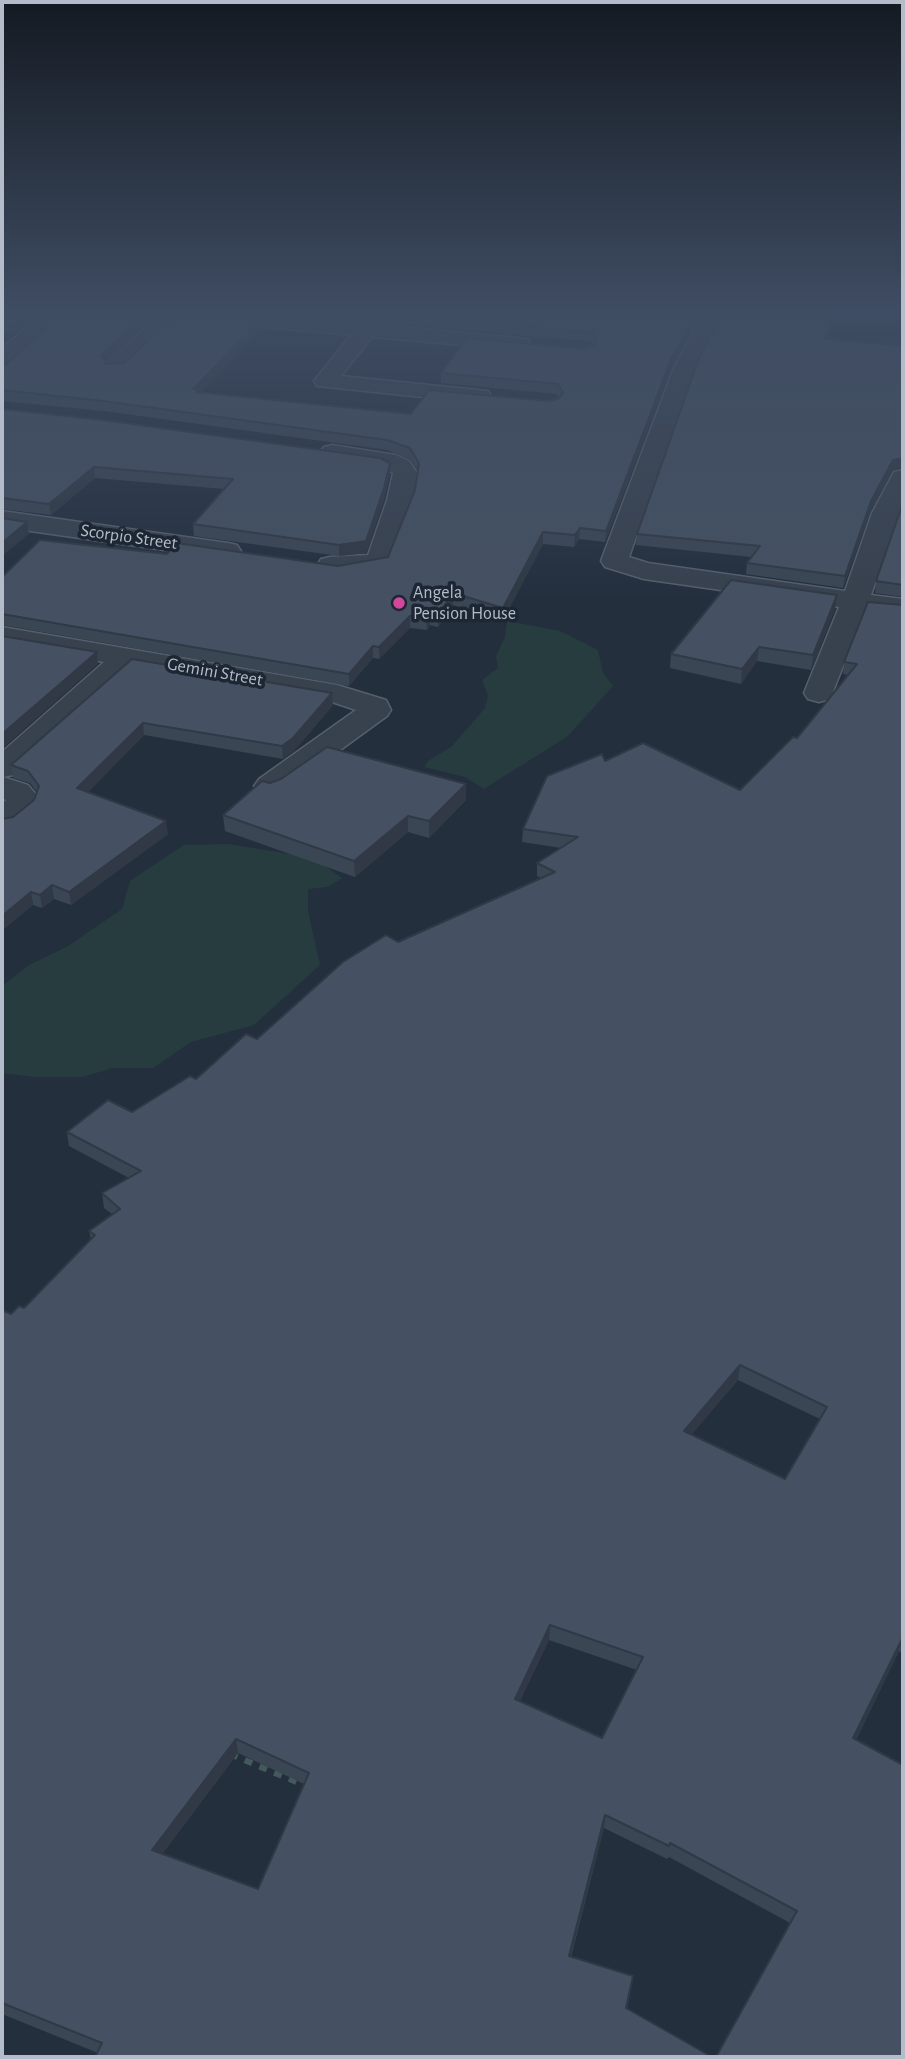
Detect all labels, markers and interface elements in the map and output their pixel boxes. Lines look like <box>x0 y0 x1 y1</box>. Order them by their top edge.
street label: Scorpio Street <box>79 520 179 554</box>
place label: Angela Pension House <box>413 582 516 624</box>
marker: Angela Pension House <box>391 595 407 611</box>
street label: Gemini Street <box>166 653 264 691</box>

